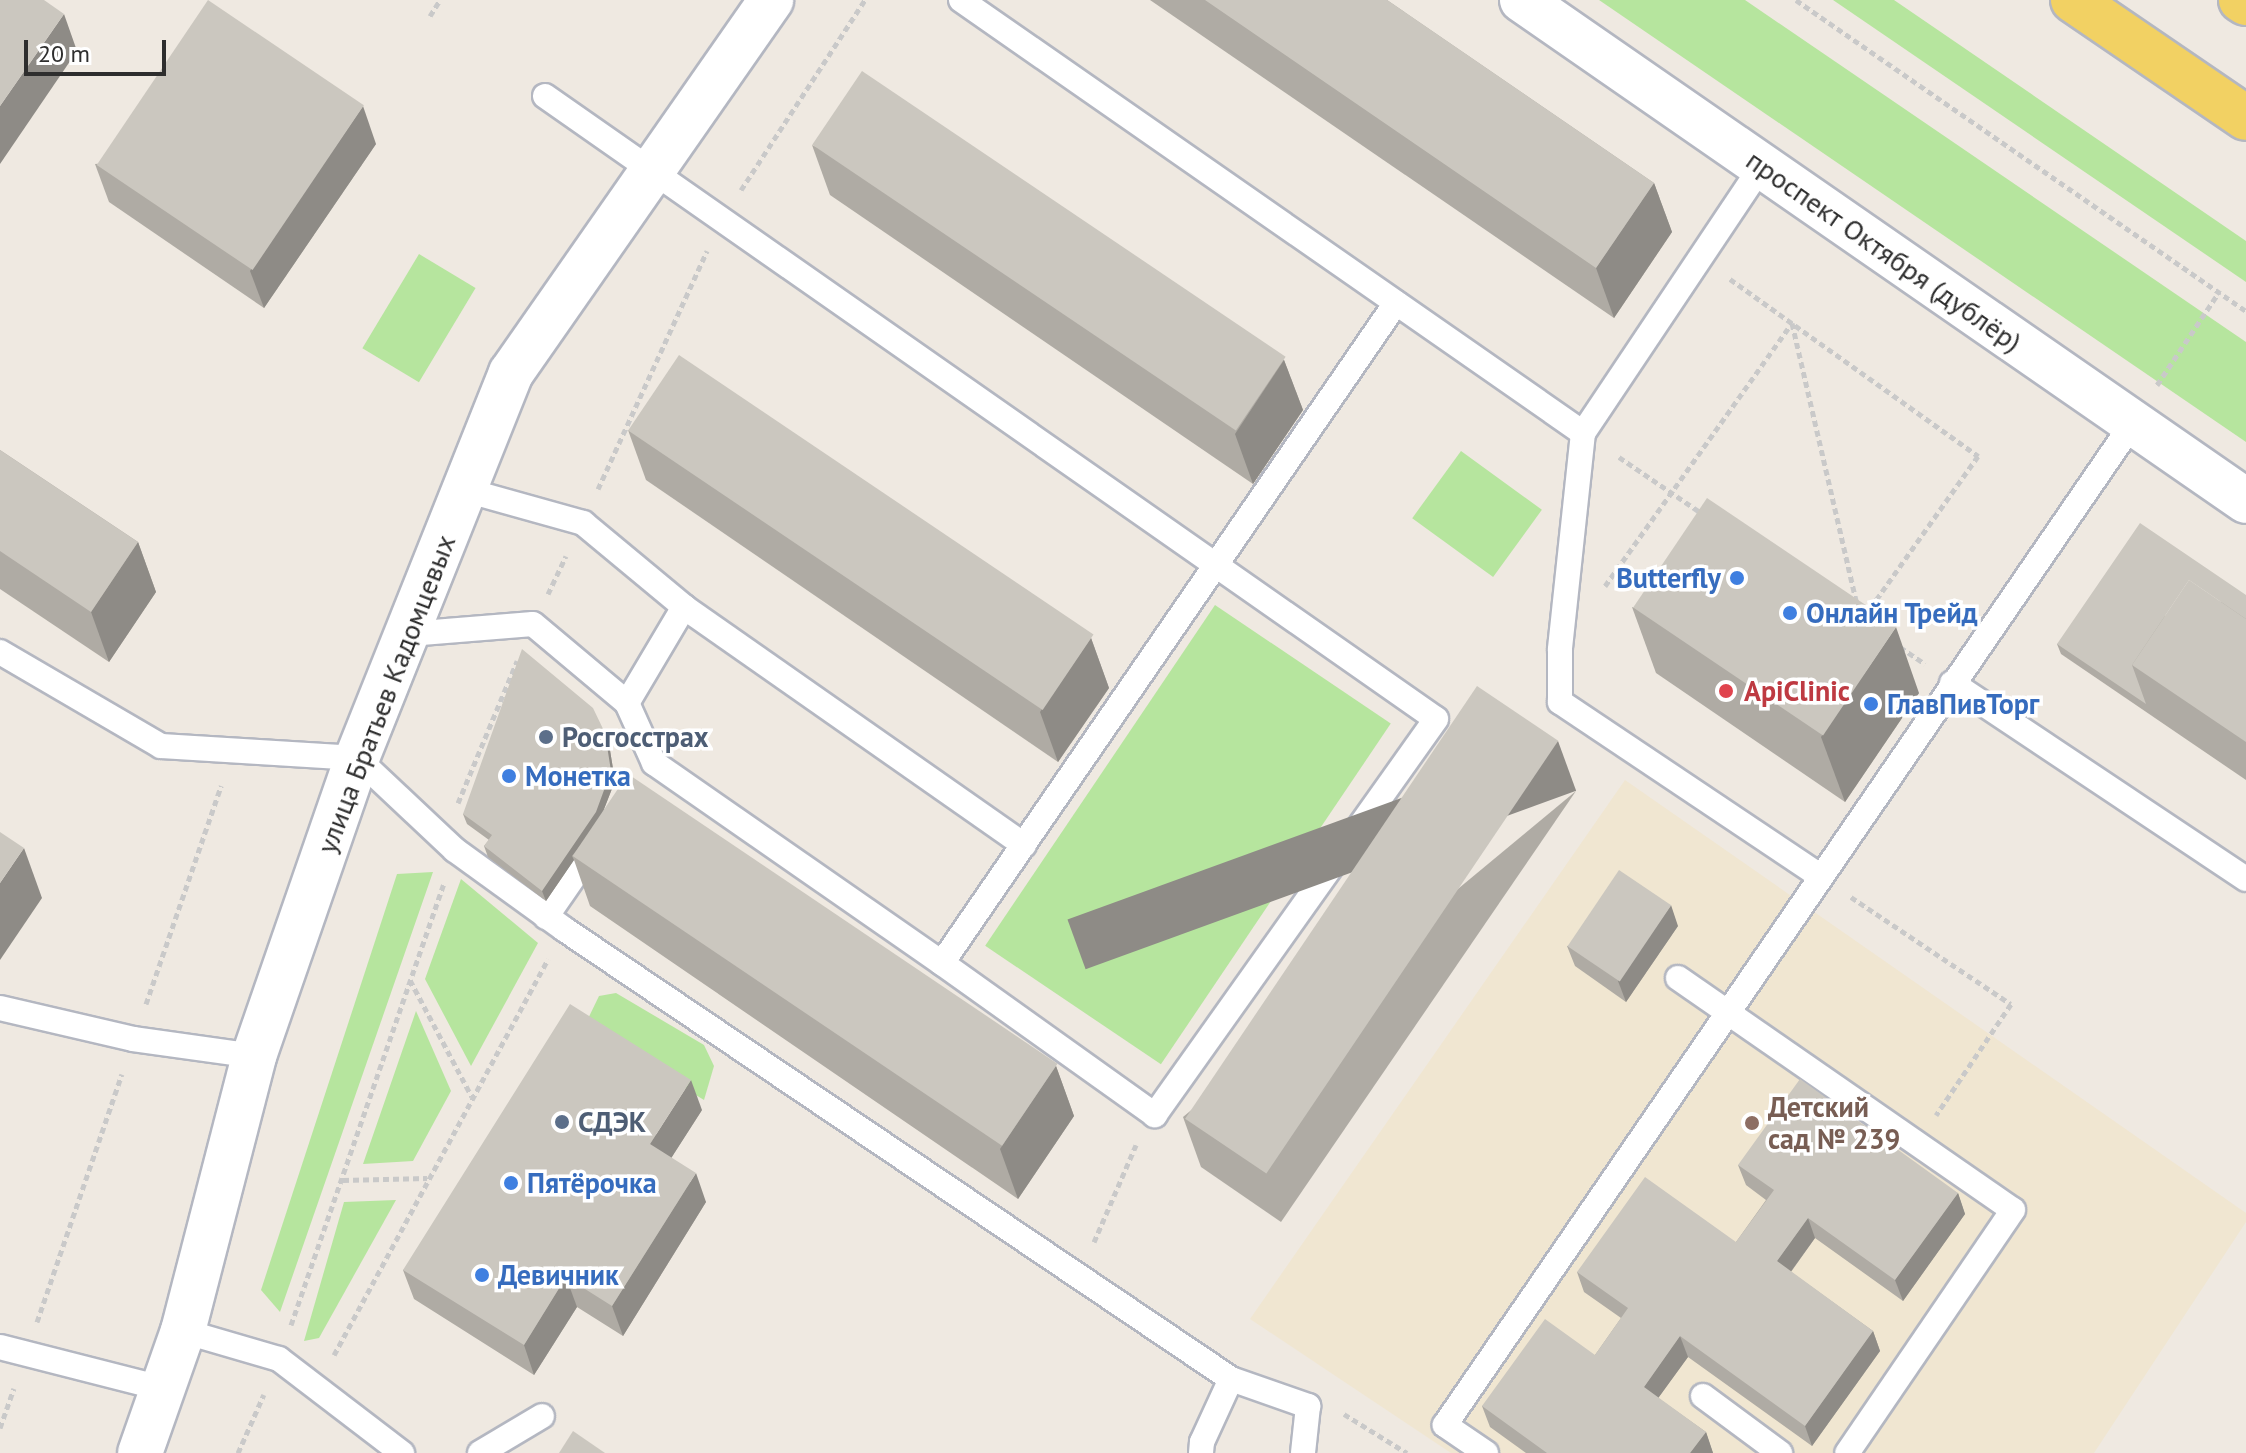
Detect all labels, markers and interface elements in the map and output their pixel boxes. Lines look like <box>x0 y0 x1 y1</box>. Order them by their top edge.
scale bar <box>28 24 170 74</box>
text: 20 m <box>38 38 90 69</box>
street label: проспект Октября (дублёр) <box>1740 143 2028 359</box>
street label: улица Братьев Кадомцевых <box>310 530 462 858</box>
place label: Butterfly <box>1616 561 1721 595</box>
marker: Butterfly <box>1728 569 1746 587</box>
place label: Онлайн Трейд <box>1806 596 1979 630</box>
marker: Онлайн Трейд <box>1781 604 1799 622</box>
place label: ApiClinic <box>1744 674 1850 708</box>
marker: ApiClinic <box>1715 680 1737 702</box>
place label: ГлавПивТорг <box>1887 687 2039 721</box>
marker: ГлавПивТорг <box>1862 695 1880 713</box>
place label: Росгосстрах <box>562 720 709 754</box>
marker: Росгосстрах <box>537 728 555 746</box>
place label: Монетка <box>525 759 631 793</box>
marker: Монетка <box>500 767 518 785</box>
place label: Детский сад № 239 <box>1768 1090 1900 1156</box>
place label: СДЭК <box>578 1105 646 1139</box>
marker: СДЭК <box>553 1113 571 1131</box>
marker: Детский сад № 239 <box>1743 1114 1761 1132</box>
place label: Пятёрочка <box>527 1166 657 1200</box>
marker: Пятёрочка <box>502 1174 520 1192</box>
place label: Девичник <box>498 1258 619 1292</box>
marker: Девичник <box>473 1266 491 1284</box>

